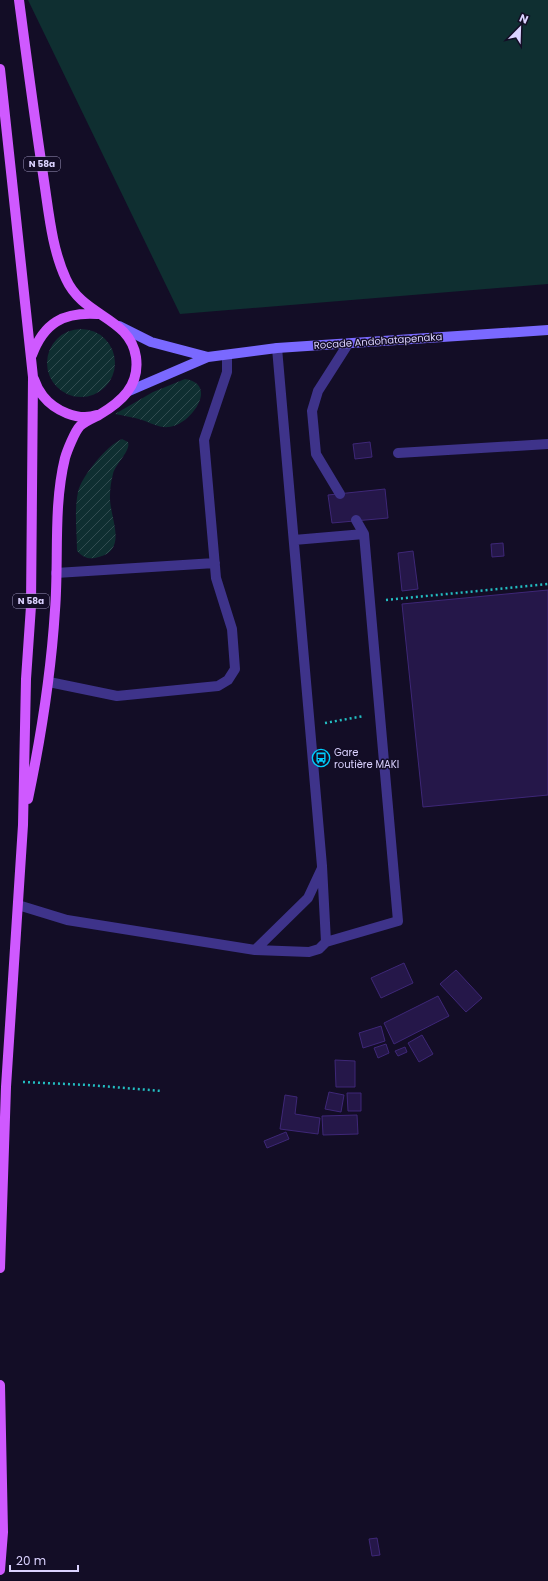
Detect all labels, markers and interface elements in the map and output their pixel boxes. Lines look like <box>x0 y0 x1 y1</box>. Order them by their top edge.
north arrow <box>500 8 540 48</box>
text: N <box>517 10 531 28</box>
road number: N 58a <box>24 157 60 171</box>
street label: Rocade Andohatapenaka <box>313 329 443 353</box>
road number: N 58a <box>13 594 49 608</box>
place label: Gare routière MAKI <box>334 745 399 772</box>
bus stop icon: Gare routière MAKI <box>311 748 331 768</box>
scale bar <box>10 1547 78 1573</box>
text: 20 m <box>16 1552 46 1569</box>

